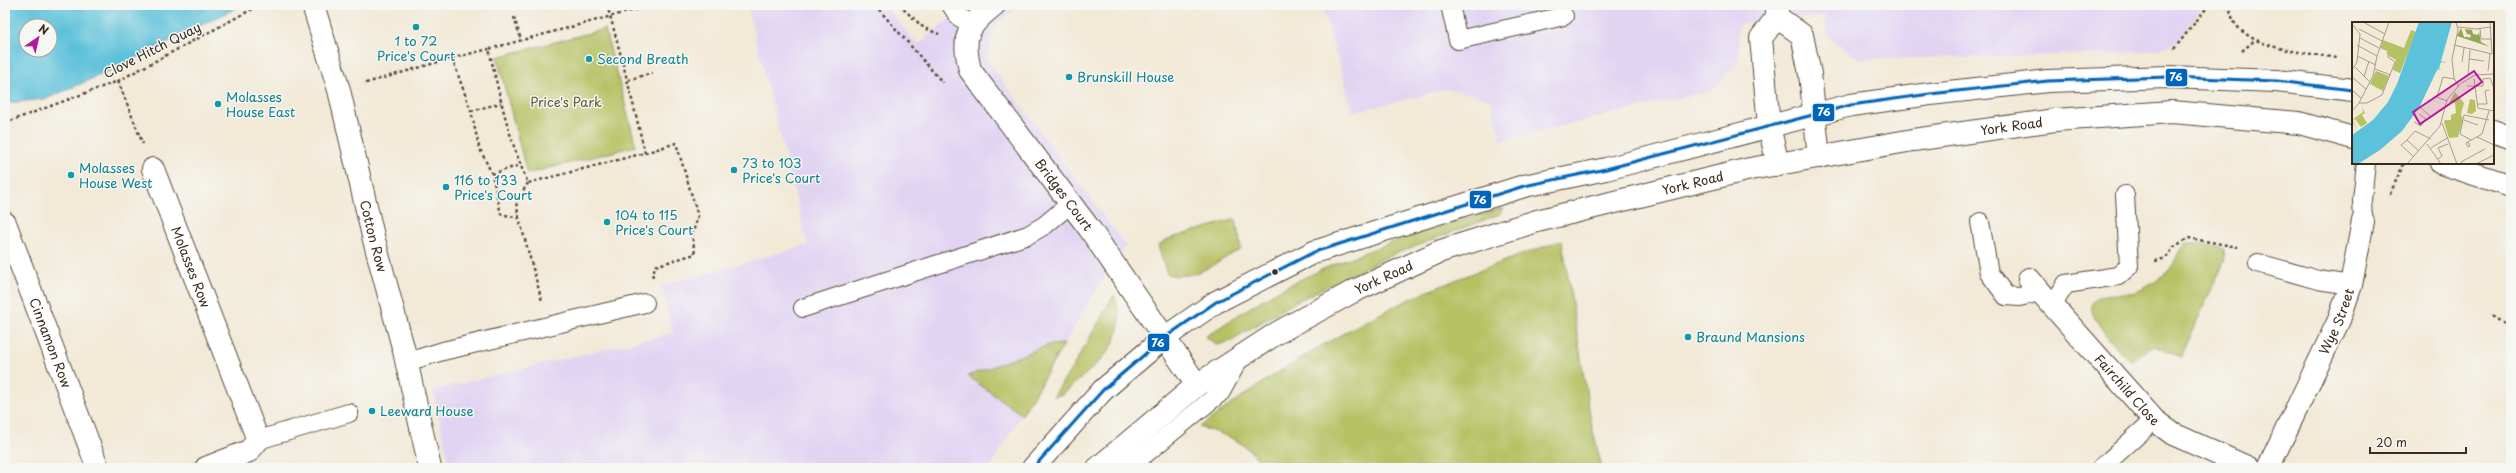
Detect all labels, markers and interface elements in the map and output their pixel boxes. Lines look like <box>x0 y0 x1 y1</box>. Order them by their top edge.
street label: Clove Hitch Quay <box>100 17 204 82</box>
north arrow <box>18 18 58 58</box>
text: N <box>36 20 52 39</box>
marker: 1 to 72 Price's Court <box>411 22 421 32</box>
inset map <box>2352 22 2494 164</box>
place label: 1 to 72 Price's Court <box>377 31 455 65</box>
place label: Second Breath <box>597 49 689 68</box>
marker: Second Breath <box>584 54 594 64</box>
place label: Brunskill House <box>1077 67 1174 86</box>
line badge: 76 <box>2165 68 2188 87</box>
text: 76 <box>2169 68 2183 85</box>
marker: Brunskill House <box>1064 72 1074 82</box>
place label: Molasses House East <box>226 87 295 121</box>
park label: Price's Park <box>530 92 602 111</box>
marker: Molasses House East <box>213 99 223 109</box>
line badge: 76 <box>1812 103 1835 122</box>
text: 76 <box>1817 103 1831 120</box>
street label: York Road <box>1979 112 2044 139</box>
place label: 73 to 103 Price's Court <box>742 153 820 187</box>
street label: Bridges Court <box>1031 154 1098 234</box>
place label: Molasses House West <box>79 158 152 192</box>
marker: 73 to 103 Price's Court <box>729 165 739 175</box>
street label: York Road <box>1660 166 1725 199</box>
marker: Molasses House West <box>66 170 76 180</box>
place label: 116 to 133 Price's Court <box>454 170 532 204</box>
marker: 116 to 133 Price's Court <box>441 182 451 192</box>
line badge: 76 <box>1469 190 1492 209</box>
text: 76 <box>1473 191 1487 208</box>
street label: Cotton Row <box>356 198 392 274</box>
place label: 104 to 115 Price's Court <box>615 205 693 239</box>
marker: 104 to 115 Price's Court <box>602 217 612 227</box>
street label: Molasses Row <box>167 223 216 310</box>
street label: York Road <box>1351 255 1416 299</box>
unlabelled marker <box>1270 267 1280 277</box>
street label: Wye Street <box>2314 286 2358 358</box>
street label: Cinnamon Row <box>25 295 77 390</box>
place label: Braund Mansions <box>1696 327 1805 346</box>
marker: Braund Mansions <box>1683 332 1693 342</box>
line badge: 76 <box>1147 333 1170 352</box>
text: 76 <box>1151 334 1165 351</box>
street label: Fairchild Close <box>2091 349 2164 430</box>
place label: Leeward House <box>380 401 473 420</box>
marker: Leeward House <box>367 406 377 416</box>
scale bar <box>2370 429 2466 455</box>
text: 20 m <box>2376 433 2407 451</box>

